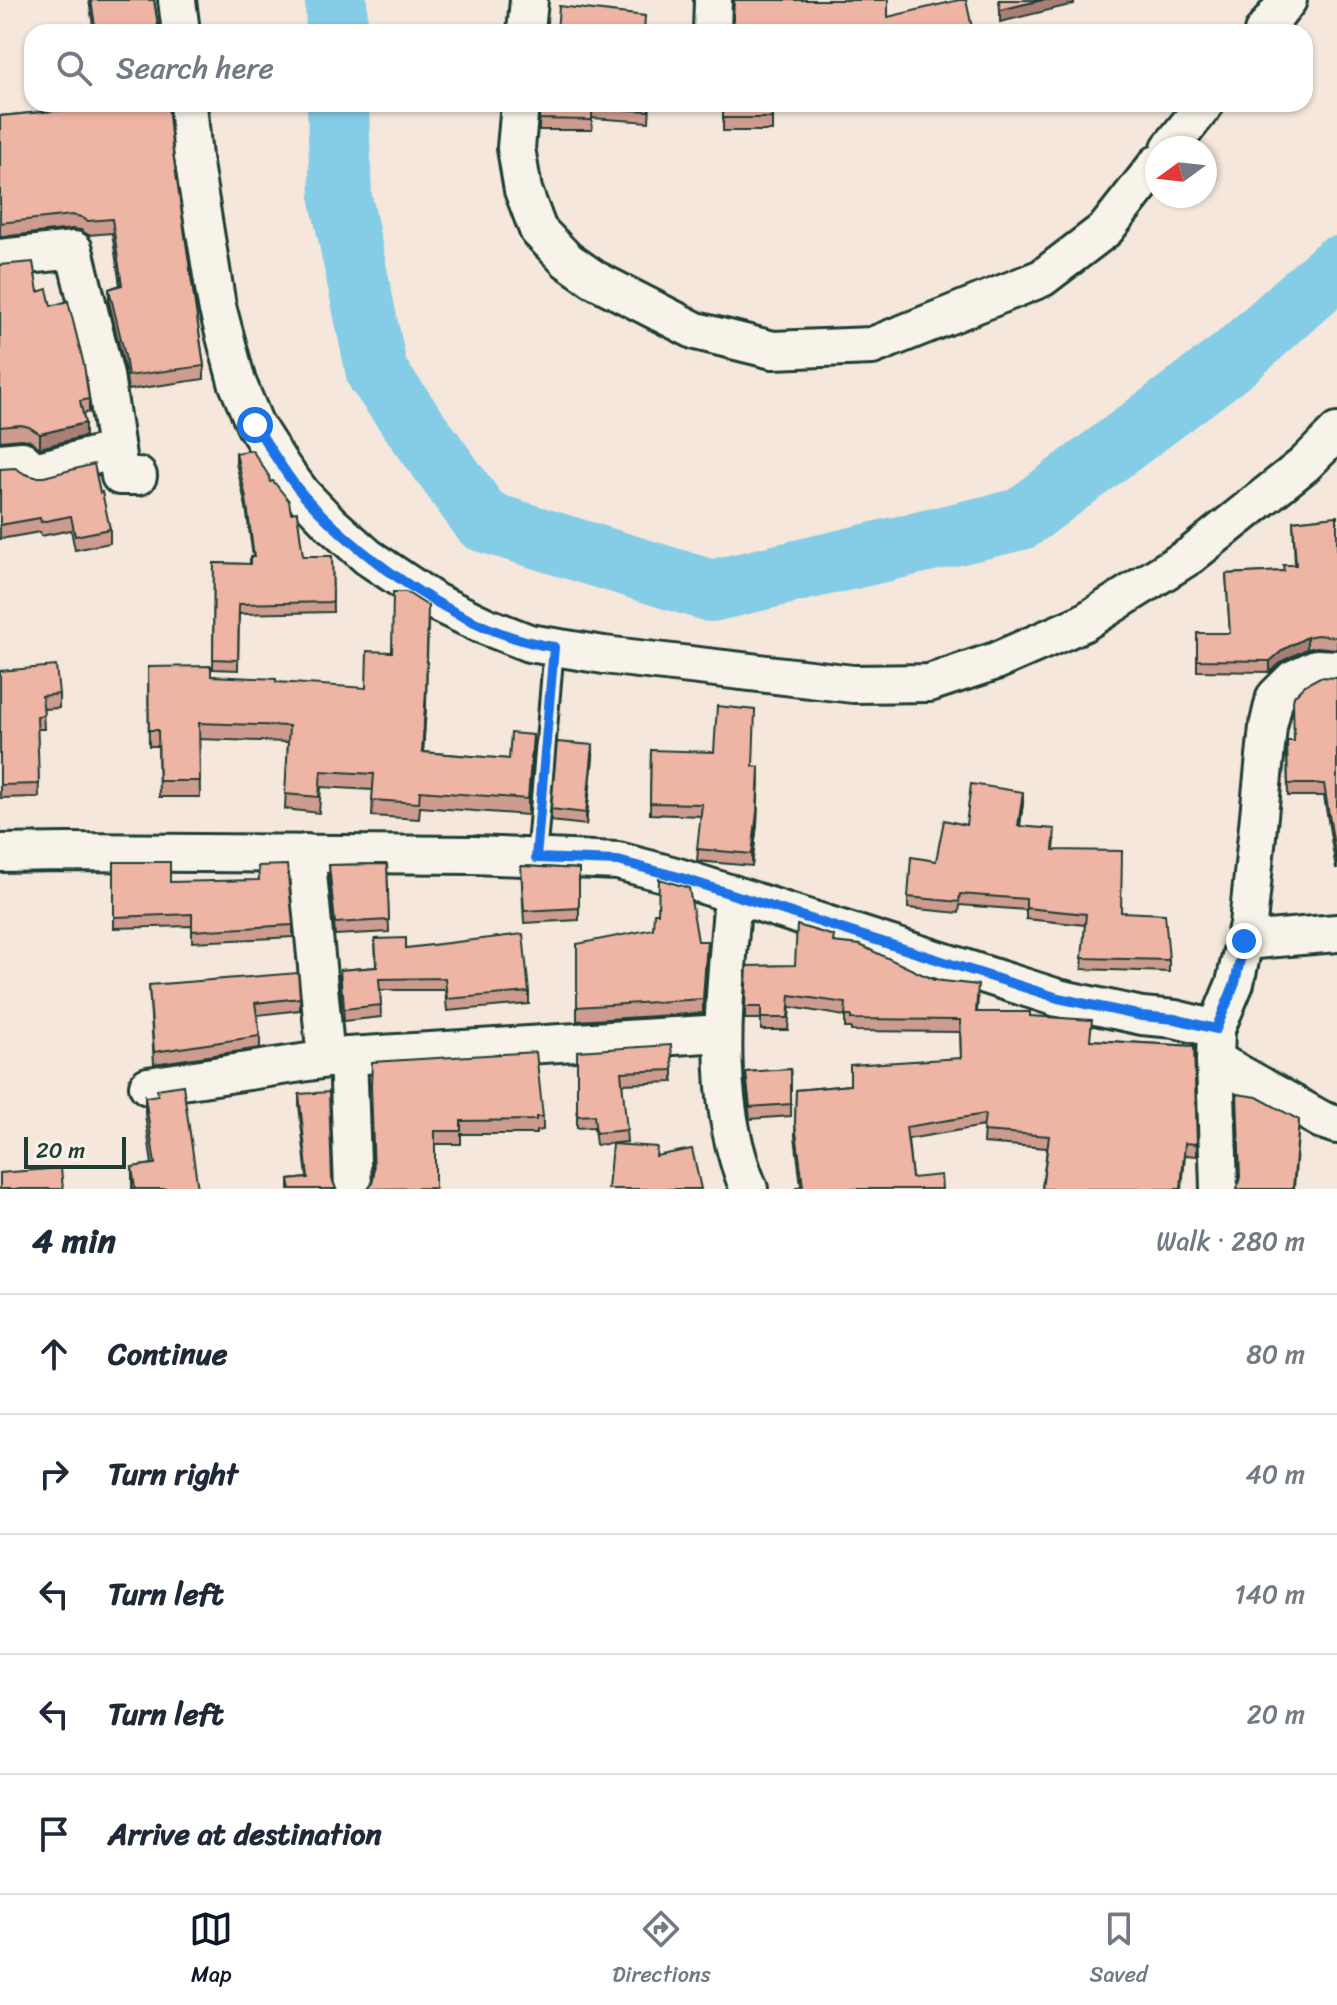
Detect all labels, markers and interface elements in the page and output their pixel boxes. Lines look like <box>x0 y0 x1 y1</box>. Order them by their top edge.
search box <box>24 24 1313 112</box>
text: Search here <box>116 41 274 95</box>
icon: search <box>52 46 96 90</box>
north arrow <box>1145 136 1217 208</box>
route start <box>237 407 273 443</box>
route end <box>1226 923 1262 959</box>
text: 20 m <box>36 1131 85 1170</box>
scale bar <box>24 1133 126 1169</box>
text: 4 min <box>32 1211 116 1271</box>
text: Walk · 280 m <box>1156 1218 1305 1264</box>
text: Continue <box>108 1327 227 1381</box>
text: 80 m <box>1246 1331 1305 1377</box>
icon: ahead <box>32 1332 76 1376</box>
text: Turn right <box>108 1447 238 1501</box>
text: 40 m <box>1246 1451 1305 1497</box>
icon: right <box>32 1452 76 1496</box>
text: Turn left <box>108 1567 224 1621</box>
text: 140 m <box>1234 1571 1305 1617</box>
icon: left <box>32 1572 76 1616</box>
text: Turn left <box>108 1687 224 1741</box>
text: 20 m <box>1247 1691 1305 1737</box>
icon: left <box>32 1692 76 1736</box>
text: Arrive at destination <box>108 1807 382 1861</box>
icon: arrive <box>32 1812 76 1856</box>
tab: Map <box>189 1907 233 1994</box>
tab: Directions <box>612 1907 711 1994</box>
tab: Saved <box>1090 1907 1148 1994</box>

